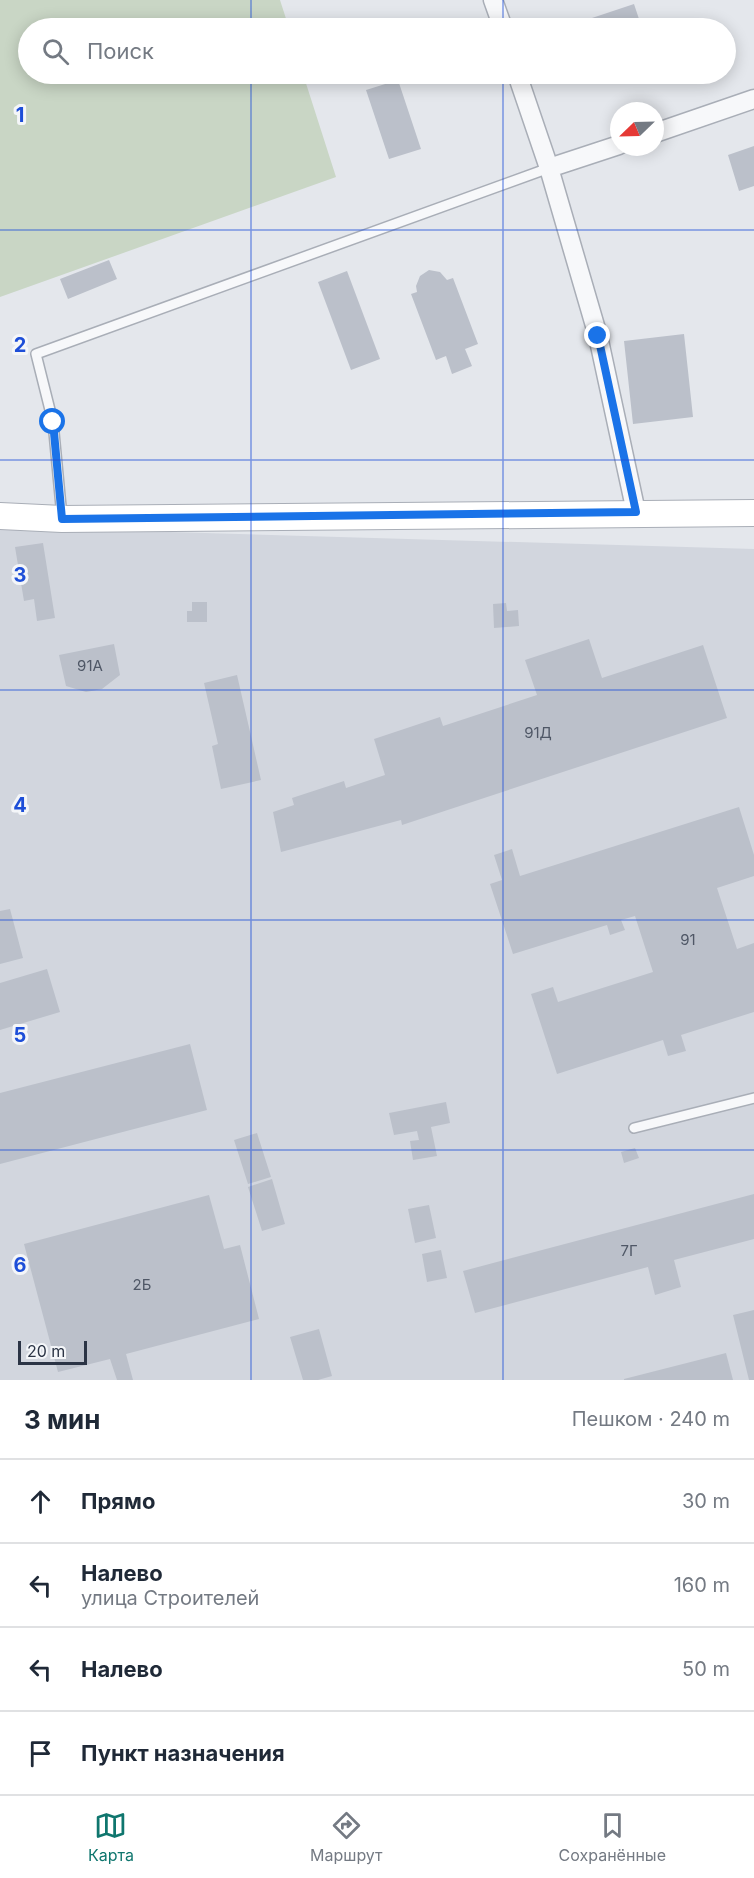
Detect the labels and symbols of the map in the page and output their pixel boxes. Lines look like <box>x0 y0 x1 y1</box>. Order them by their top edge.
north arrow <box>610 102 664 156</box>
text: 1 <box>16 103 24 127</box>
route end <box>584 322 610 348</box>
text: 2 <box>14 333 26 357</box>
route start <box>39 408 65 434</box>
text: 3 <box>14 563 26 587</box>
house number: 91А <box>77 656 103 675</box>
house number: 91Д <box>524 723 552 742</box>
text: 4 <box>13 793 27 817</box>
house number: 91 <box>680 930 696 949</box>
text: 5 <box>14 1023 26 1047</box>
house number: 7Г <box>620 1241 638 1260</box>
text: 6 <box>14 1253 27 1277</box>
house number: 2Б <box>133 1275 151 1294</box>
scale bar <box>18 1338 87 1366</box>

